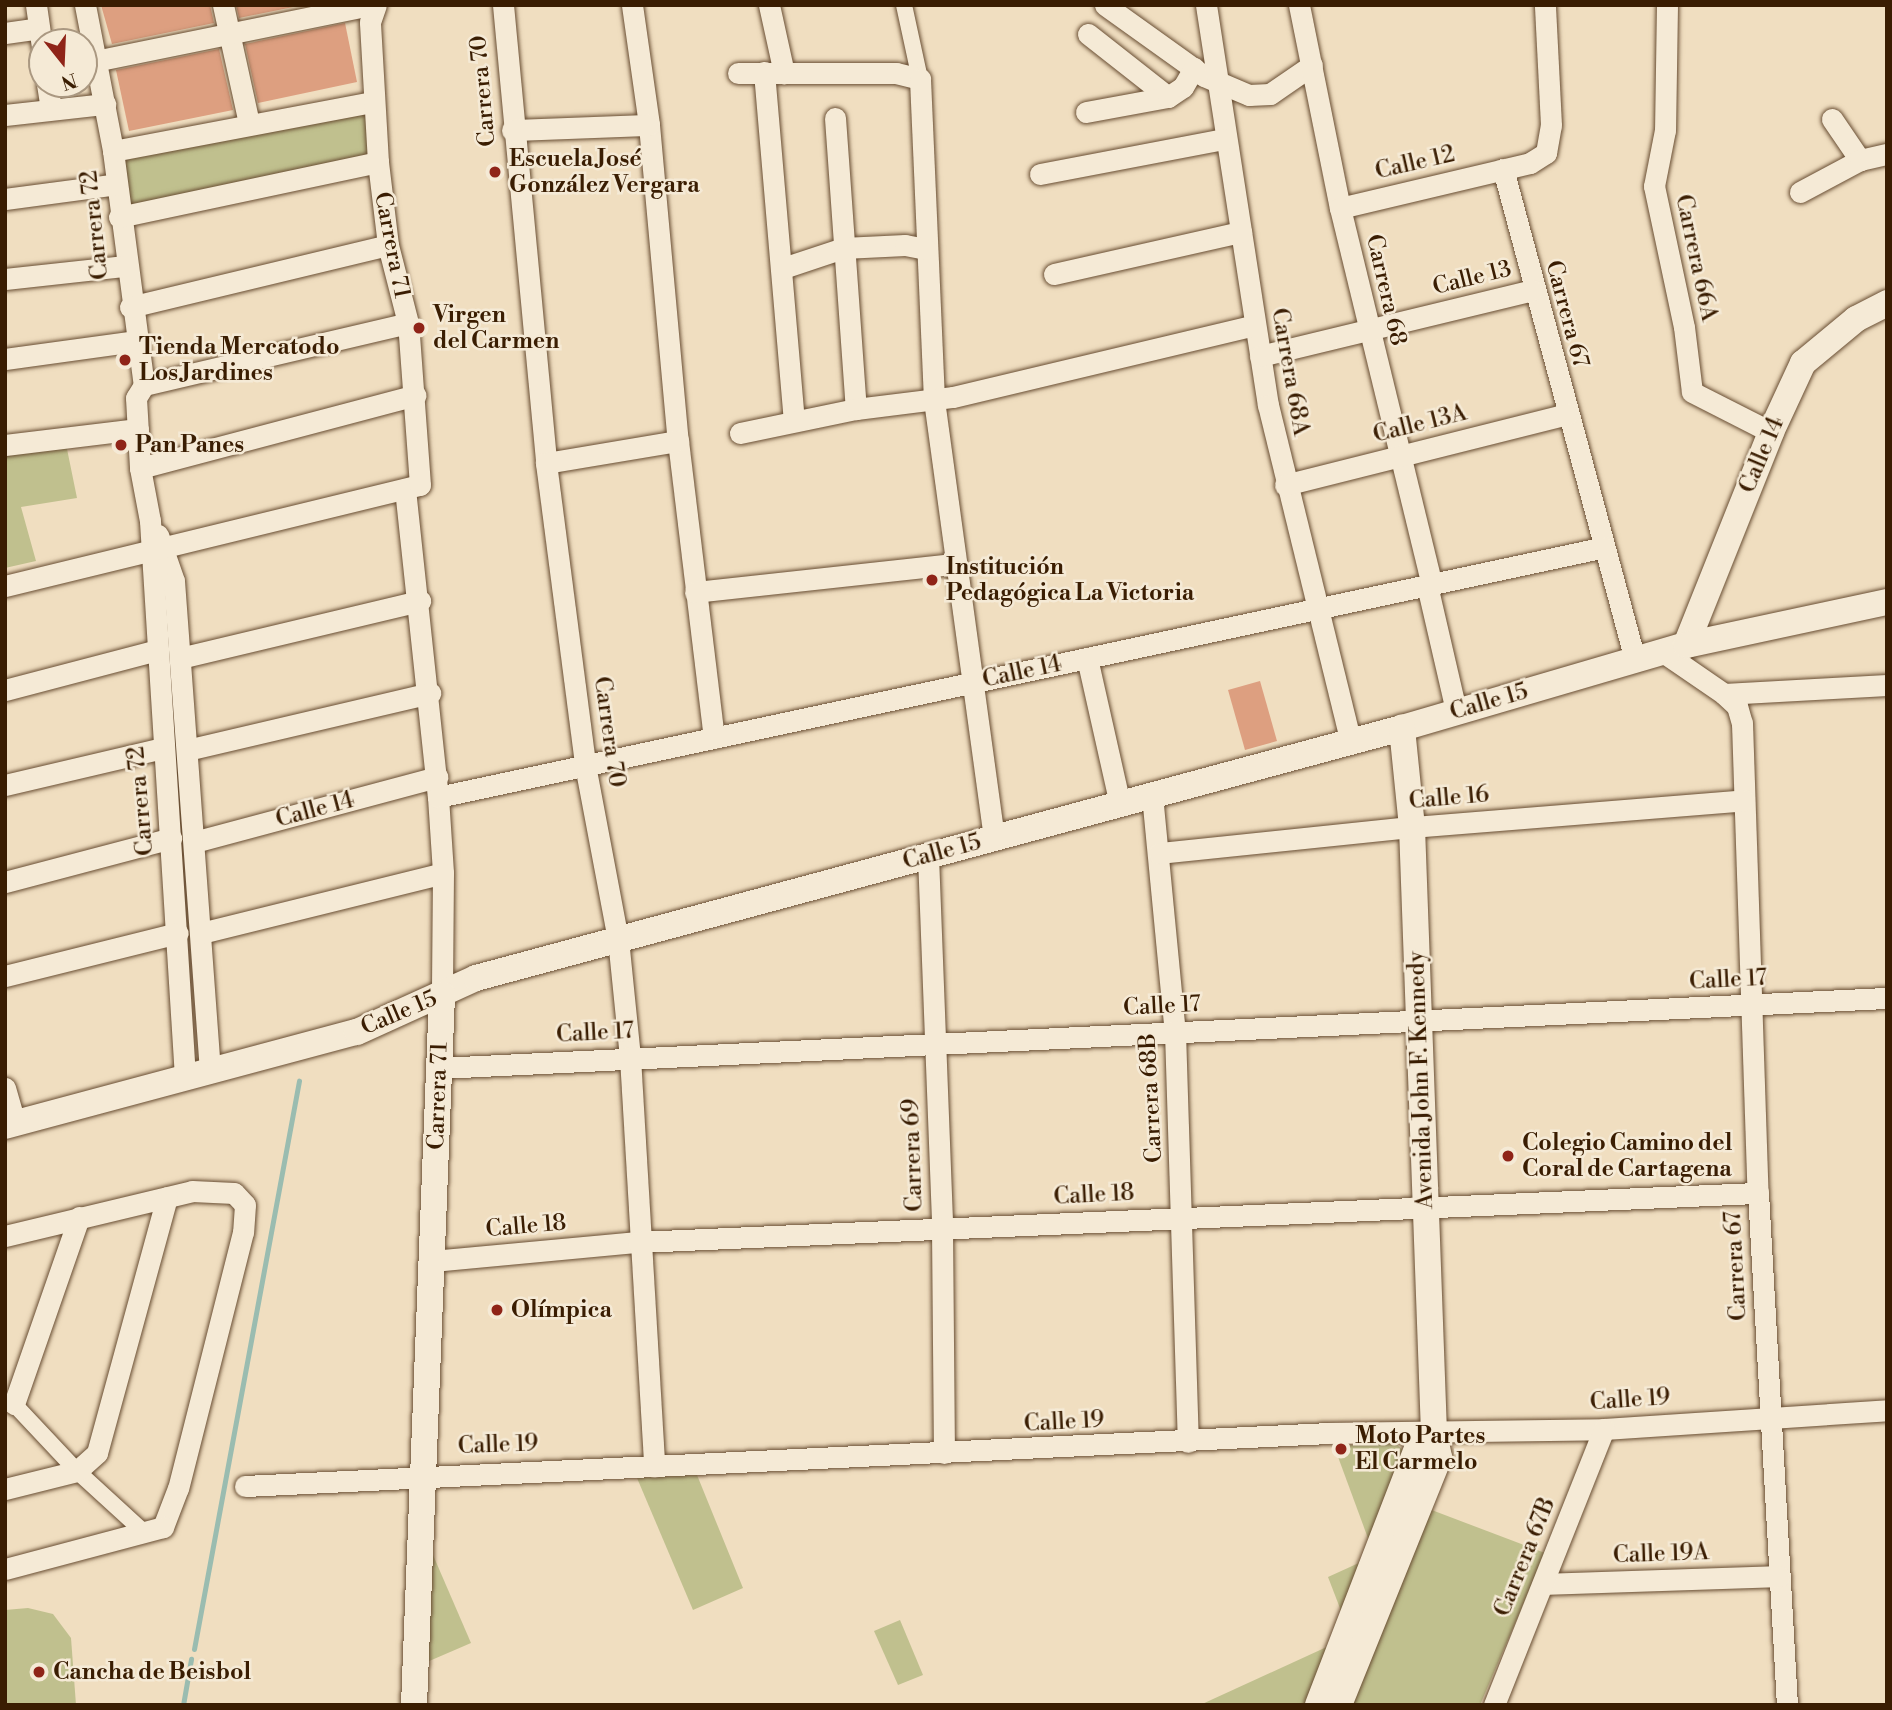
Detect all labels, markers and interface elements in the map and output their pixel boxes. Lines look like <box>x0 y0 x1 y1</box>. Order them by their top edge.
north arrow <box>28 28 98 98</box>
street label: Carrera 70 <box>464 34 502 148</box>
text: N <box>58 67 80 95</box>
street label: Calle 12 <box>1372 140 1458 186</box>
place label: Escuela José González Vergara <box>509 145 700 199</box>
marker: Escuela José González Vergara <box>487 164 503 180</box>
street label: Carrera 72 <box>76 169 114 281</box>
street label: Carrera 71 <box>368 189 416 301</box>
street label: Carrera 66A <box>1669 192 1723 324</box>
street label: Carrera 68 <box>1360 232 1412 348</box>
street label: Calle 13 <box>1430 255 1514 301</box>
street label: Carrera 67 <box>1539 257 1595 371</box>
place label: Virgen del Carmen <box>433 301 559 355</box>
street label: Carrera 68A <box>1265 306 1315 438</box>
marker: Virgen del Carmen <box>411 320 427 336</box>
place label: Tienda Mercatodo Los Jardines <box>139 333 340 387</box>
marker: Tienda Mercatodo Los Jardines <box>117 352 133 368</box>
street label: Calle 13A <box>1370 399 1470 449</box>
street label: Calle 14 <box>1734 413 1790 497</box>
place label: Pan Panes <box>135 431 244 459</box>
marker: Pan Panes <box>113 437 129 453</box>
place label: Institución Pedagógica La Victoria <box>946 553 1194 607</box>
marker: Institución Pedagógica La Victoria <box>924 572 940 588</box>
street label: Calle 14 <box>980 650 1064 694</box>
street label: Carrera 70 <box>588 675 630 789</box>
street label: Calle 15 <box>1447 678 1531 726</box>
street label: Carrera 72 <box>122 745 160 857</box>
street label: Calle 16 <box>1408 781 1490 815</box>
street label: Calle 14 <box>273 786 357 834</box>
street label: Calle 15 <box>900 828 984 876</box>
street label: Avenida John F. Kennedy <box>1403 951 1439 1209</box>
street label: Calle 17 <box>1688 964 1768 996</box>
street label: Calle 15 <box>357 985 441 1041</box>
street label: Calle 17 <box>1122 990 1202 1022</box>
street label: Calle 17 <box>555 1017 635 1049</box>
street label: Carrera 68B <box>1134 1033 1168 1163</box>
street label: Carrera 71 <box>422 1042 454 1150</box>
street label: Carrera 69 <box>897 1098 929 1212</box>
place label: Colegio Camino del Coral de Cartagena <box>1522 1129 1732 1183</box>
marker: Colegio Camino del Coral de Cartagena <box>1500 1148 1516 1164</box>
street label: Calle 18 <box>1053 1179 1135 1211</box>
street label: Calle 18 <box>484 1209 568 1243</box>
street label: Carrera 67 <box>1719 1210 1753 1322</box>
place label: Olímpica <box>511 1296 612 1324</box>
marker: Olímpica <box>489 1302 505 1318</box>
street label: Calle 19 <box>1589 1383 1671 1417</box>
street label: Calle 19 <box>1023 1406 1105 1438</box>
place label: Moto Partes El Carmelo <box>1355 1422 1485 1476</box>
street label: Calle 19 <box>457 1430 539 1460</box>
marker: Moto Partes El Carmelo <box>1333 1441 1349 1457</box>
street label: Carrera 67B <box>1489 1493 1561 1621</box>
street label: Calle 19A <box>1612 1539 1710 1569</box>
place label: Cancha de Beisbol <box>53 1658 251 1686</box>
marker: Cancha de Beisbol <box>31 1664 47 1680</box>

